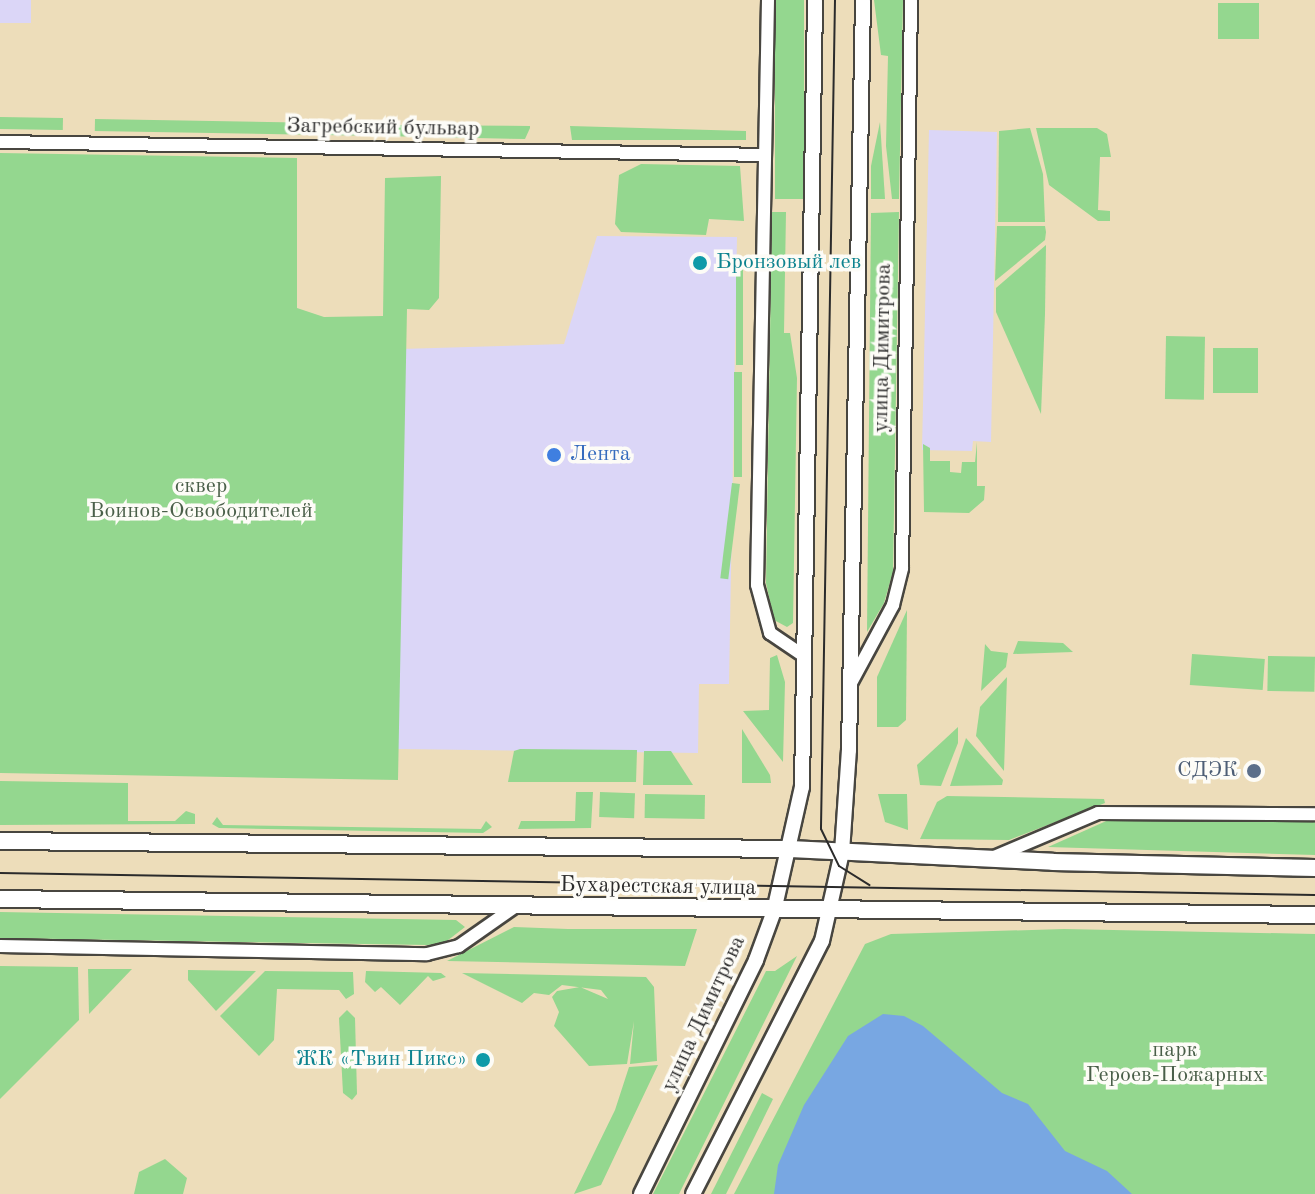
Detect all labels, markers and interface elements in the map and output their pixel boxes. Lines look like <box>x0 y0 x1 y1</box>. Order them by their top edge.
street label: Загребский бульвар <box>286 113 480 143</box>
place label: Бронзовый лев <box>716 250 861 276</box>
marker: Бронзовый лев <box>691 254 709 272</box>
street label: улица Димитрова <box>868 263 898 433</box>
place label: Лента <box>570 442 631 468</box>
marker: Лента <box>545 446 563 464</box>
park label: сквер Воинов-Освободителей <box>89 473 313 524</box>
place label: СДЭК <box>1177 758 1238 784</box>
marker: СДЭК <box>1245 762 1263 780</box>
street label: Бухарестская улица <box>560 872 756 902</box>
street label: улица Димитрова <box>656 932 752 1096</box>
park label: парк Героев-Пожарных <box>1086 1037 1264 1088</box>
place label: ЖК «Твин Пикс» <box>295 1047 467 1073</box>
marker: ЖК «Твин Пикс» <box>474 1051 492 1069</box>

